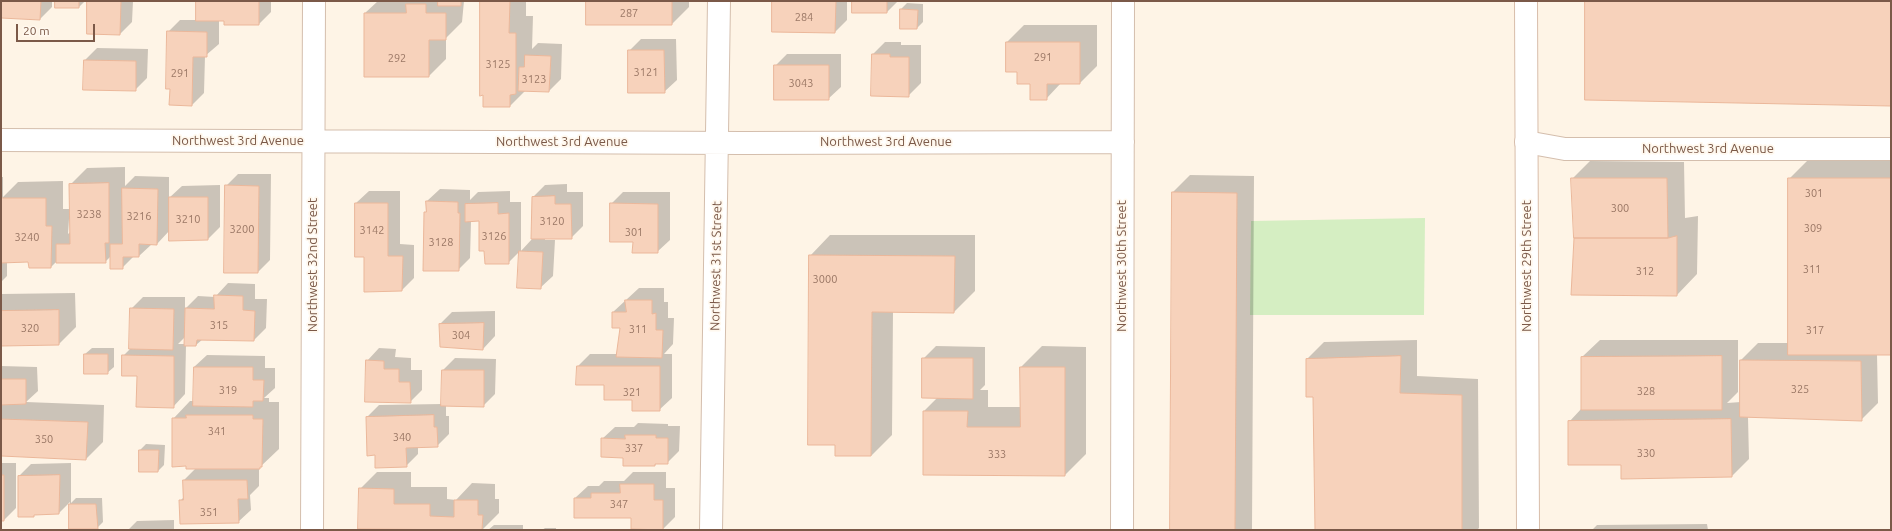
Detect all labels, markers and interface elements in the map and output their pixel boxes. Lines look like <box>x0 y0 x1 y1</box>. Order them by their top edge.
house number: 287 <box>620 6 638 20</box>
house number: 284 <box>795 10 813 24</box>
scale bar <box>18 16 97 42</box>
text: 20 m <box>23 24 50 37</box>
house number: 291 <box>1034 50 1052 64</box>
house number: 292 <box>388 51 406 65</box>
house number: 3125 <box>486 57 510 71</box>
house number: 3121 <box>634 65 658 79</box>
house number: 291 <box>171 66 189 80</box>
house number: 3123 <box>522 72 546 86</box>
house number: 3043 <box>789 76 813 90</box>
street label: Northwest 3rd Avenue <box>172 133 304 149</box>
street label: Northwest 3rd Avenue <box>496 134 628 150</box>
street label: Northwest 3rd Avenue <box>820 134 952 150</box>
street label: Northwest 3rd Avenue <box>1642 141 1774 157</box>
house number: 301 <box>1805 186 1823 200</box>
street label: Northwest 32nd Street <box>305 198 321 332</box>
street label: Northwest 30th Street <box>1114 200 1130 332</box>
street label: Northwest 29th Street <box>1519 200 1535 332</box>
street label: Northwest 31st Street <box>707 201 725 331</box>
house number: 300 <box>1611 201 1629 215</box>
house number: 3238 <box>77 207 101 221</box>
house number: 3216 <box>127 209 151 223</box>
house number: 3210 <box>176 212 200 226</box>
house number: 3120 <box>540 214 564 228</box>
house number: 309 <box>1804 221 1822 235</box>
house number: 3200 <box>230 222 254 236</box>
house number: 3142 <box>360 223 384 237</box>
house number: 301 <box>625 225 643 239</box>
house number: 3126 <box>482 229 506 243</box>
house number: 3240 <box>15 230 39 244</box>
house number: 3128 <box>429 235 453 249</box>
house number: 311 <box>1803 262 1821 276</box>
house number: 312 <box>1636 264 1654 278</box>
house number: 3000 <box>813 272 837 286</box>
house number: 315 <box>210 318 228 332</box>
house number: 320 <box>21 321 39 335</box>
house number: 311 <box>629 322 647 336</box>
house number: 317 <box>1806 323 1824 337</box>
house number: 304 <box>452 328 470 342</box>
house number: 325 <box>1791 382 1809 396</box>
house number: 319 <box>219 383 237 397</box>
house number: 328 <box>1637 384 1655 398</box>
house number: 321 <box>623 385 641 399</box>
house number: 341 <box>208 424 226 438</box>
house number: 340 <box>393 430 411 444</box>
house number: 350 <box>35 432 53 446</box>
house number: 337 <box>625 441 643 455</box>
house number: 330 <box>1637 446 1655 460</box>
house number: 333 <box>988 447 1006 461</box>
house number: 347 <box>610 497 628 511</box>
house number: 351 <box>200 505 218 519</box>

